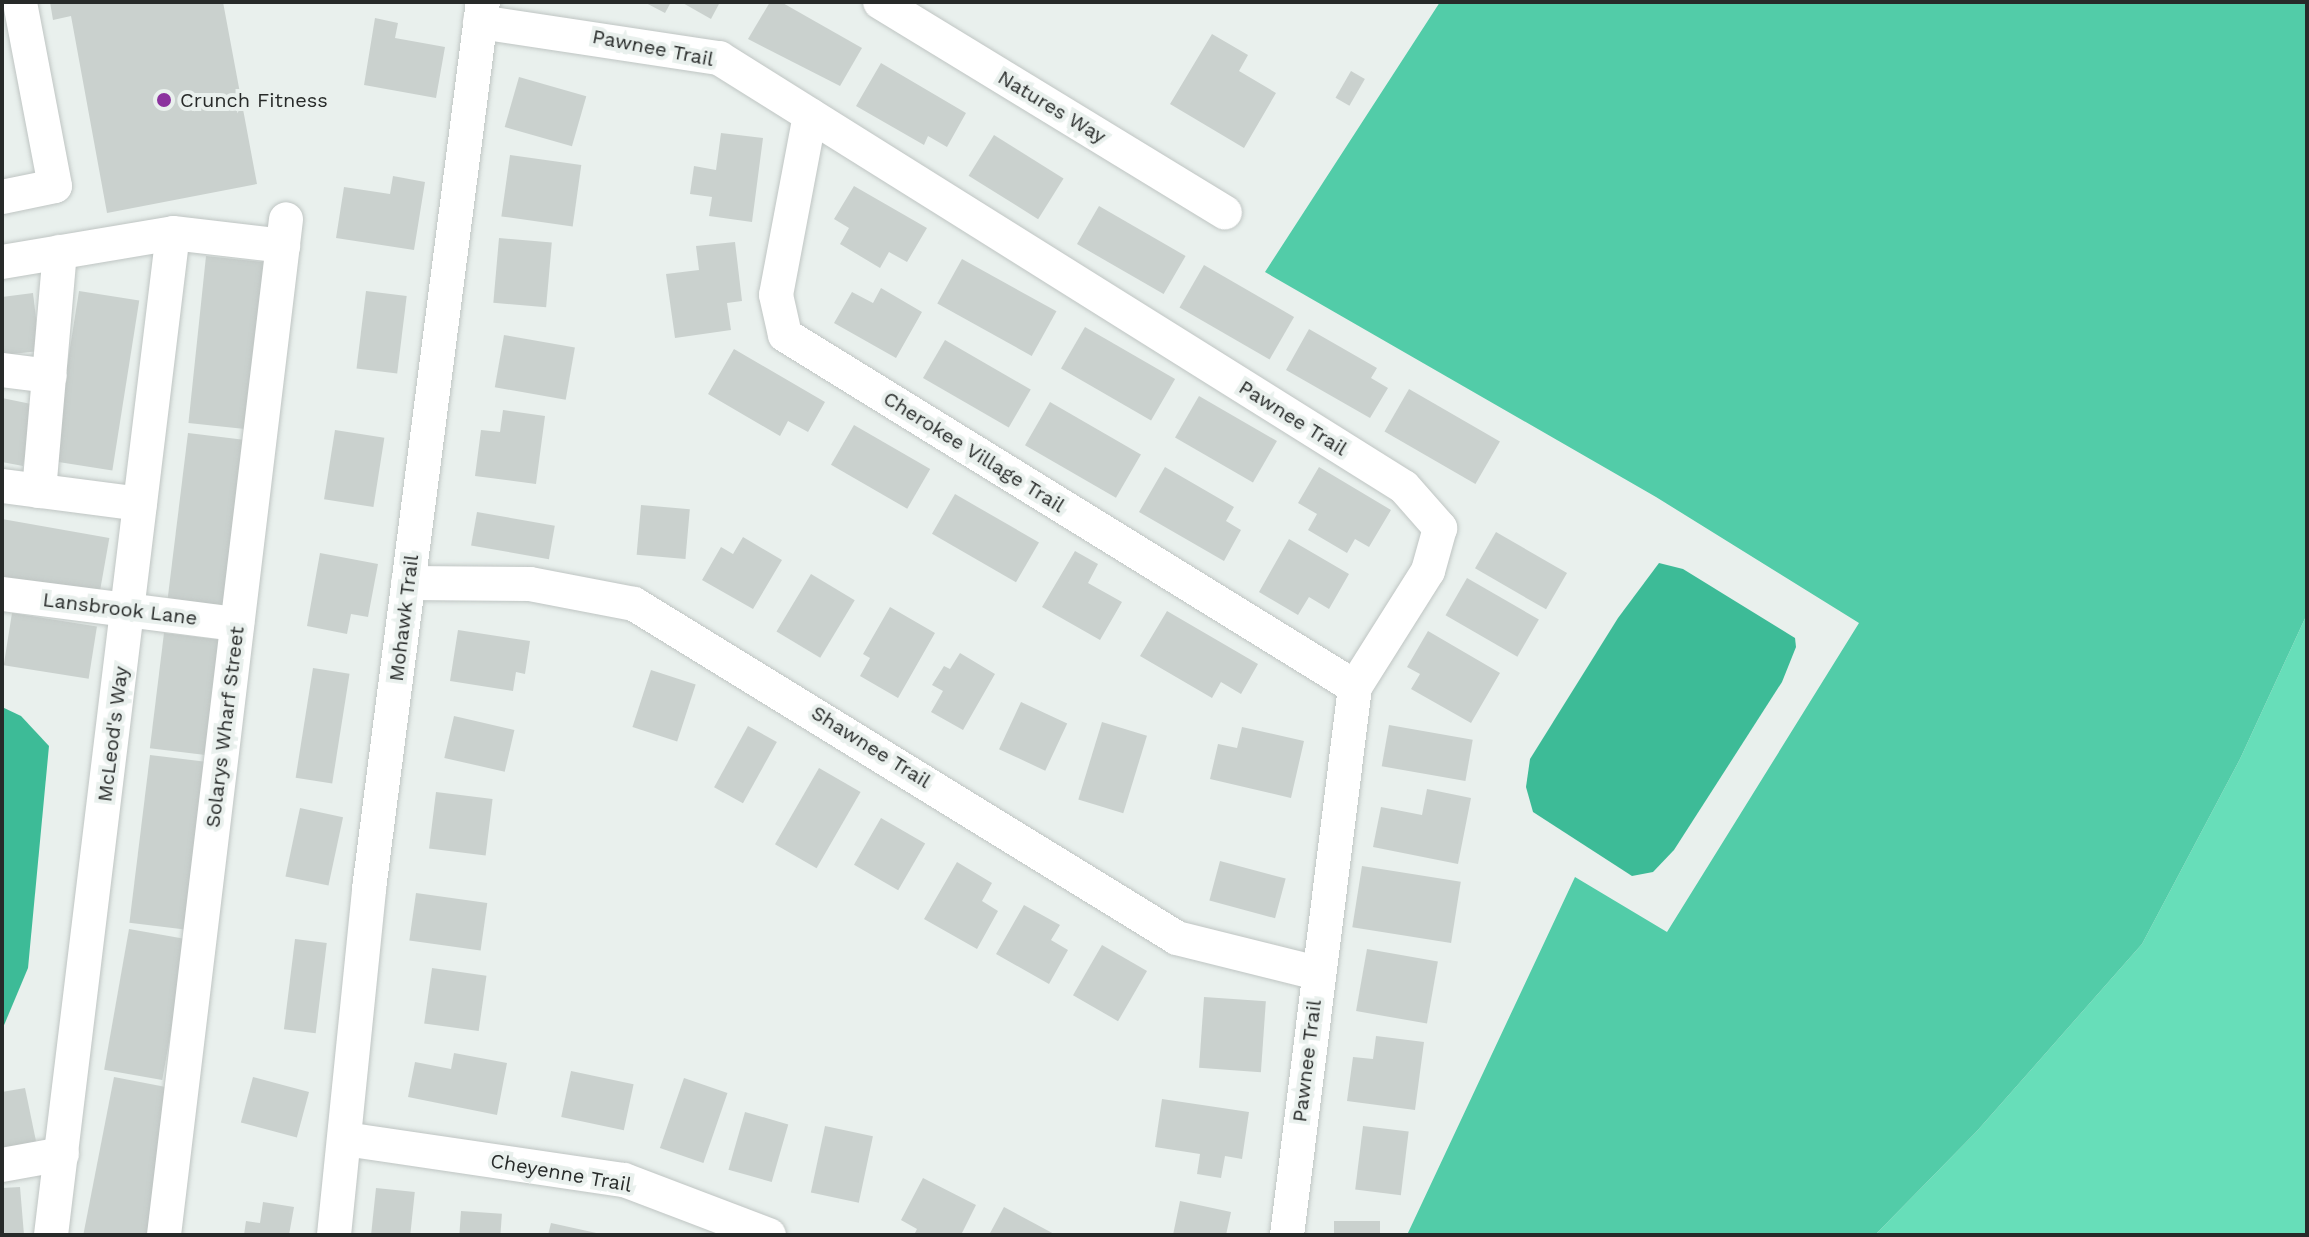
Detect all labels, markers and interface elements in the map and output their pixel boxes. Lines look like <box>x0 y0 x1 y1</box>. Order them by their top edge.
street label: Pawnee Trail <box>590 24 716 72</box>
street label: Natures Way <box>993 65 1111 149</box>
place label: Crunch Fitness <box>180 88 328 112</box>
marker: Crunch Fitness <box>155 91 173 109</box>
street label: Pawnee Trail <box>1234 375 1352 461</box>
street label: Cherokee Village Trail <box>878 386 1070 518</box>
street label: Mohawk Trail <box>384 553 424 683</box>
street label: Lansbrook Lane <box>41 588 199 630</box>
street label: Solarys Wharf Street <box>201 624 249 830</box>
street label: McLeod's Way <box>93 664 133 804</box>
street label: Shawnee Trail <box>807 701 935 793</box>
street label: Pawnee Trail <box>1288 998 1326 1124</box>
street label: Cheyenne Trail <box>488 1149 634 1197</box>

